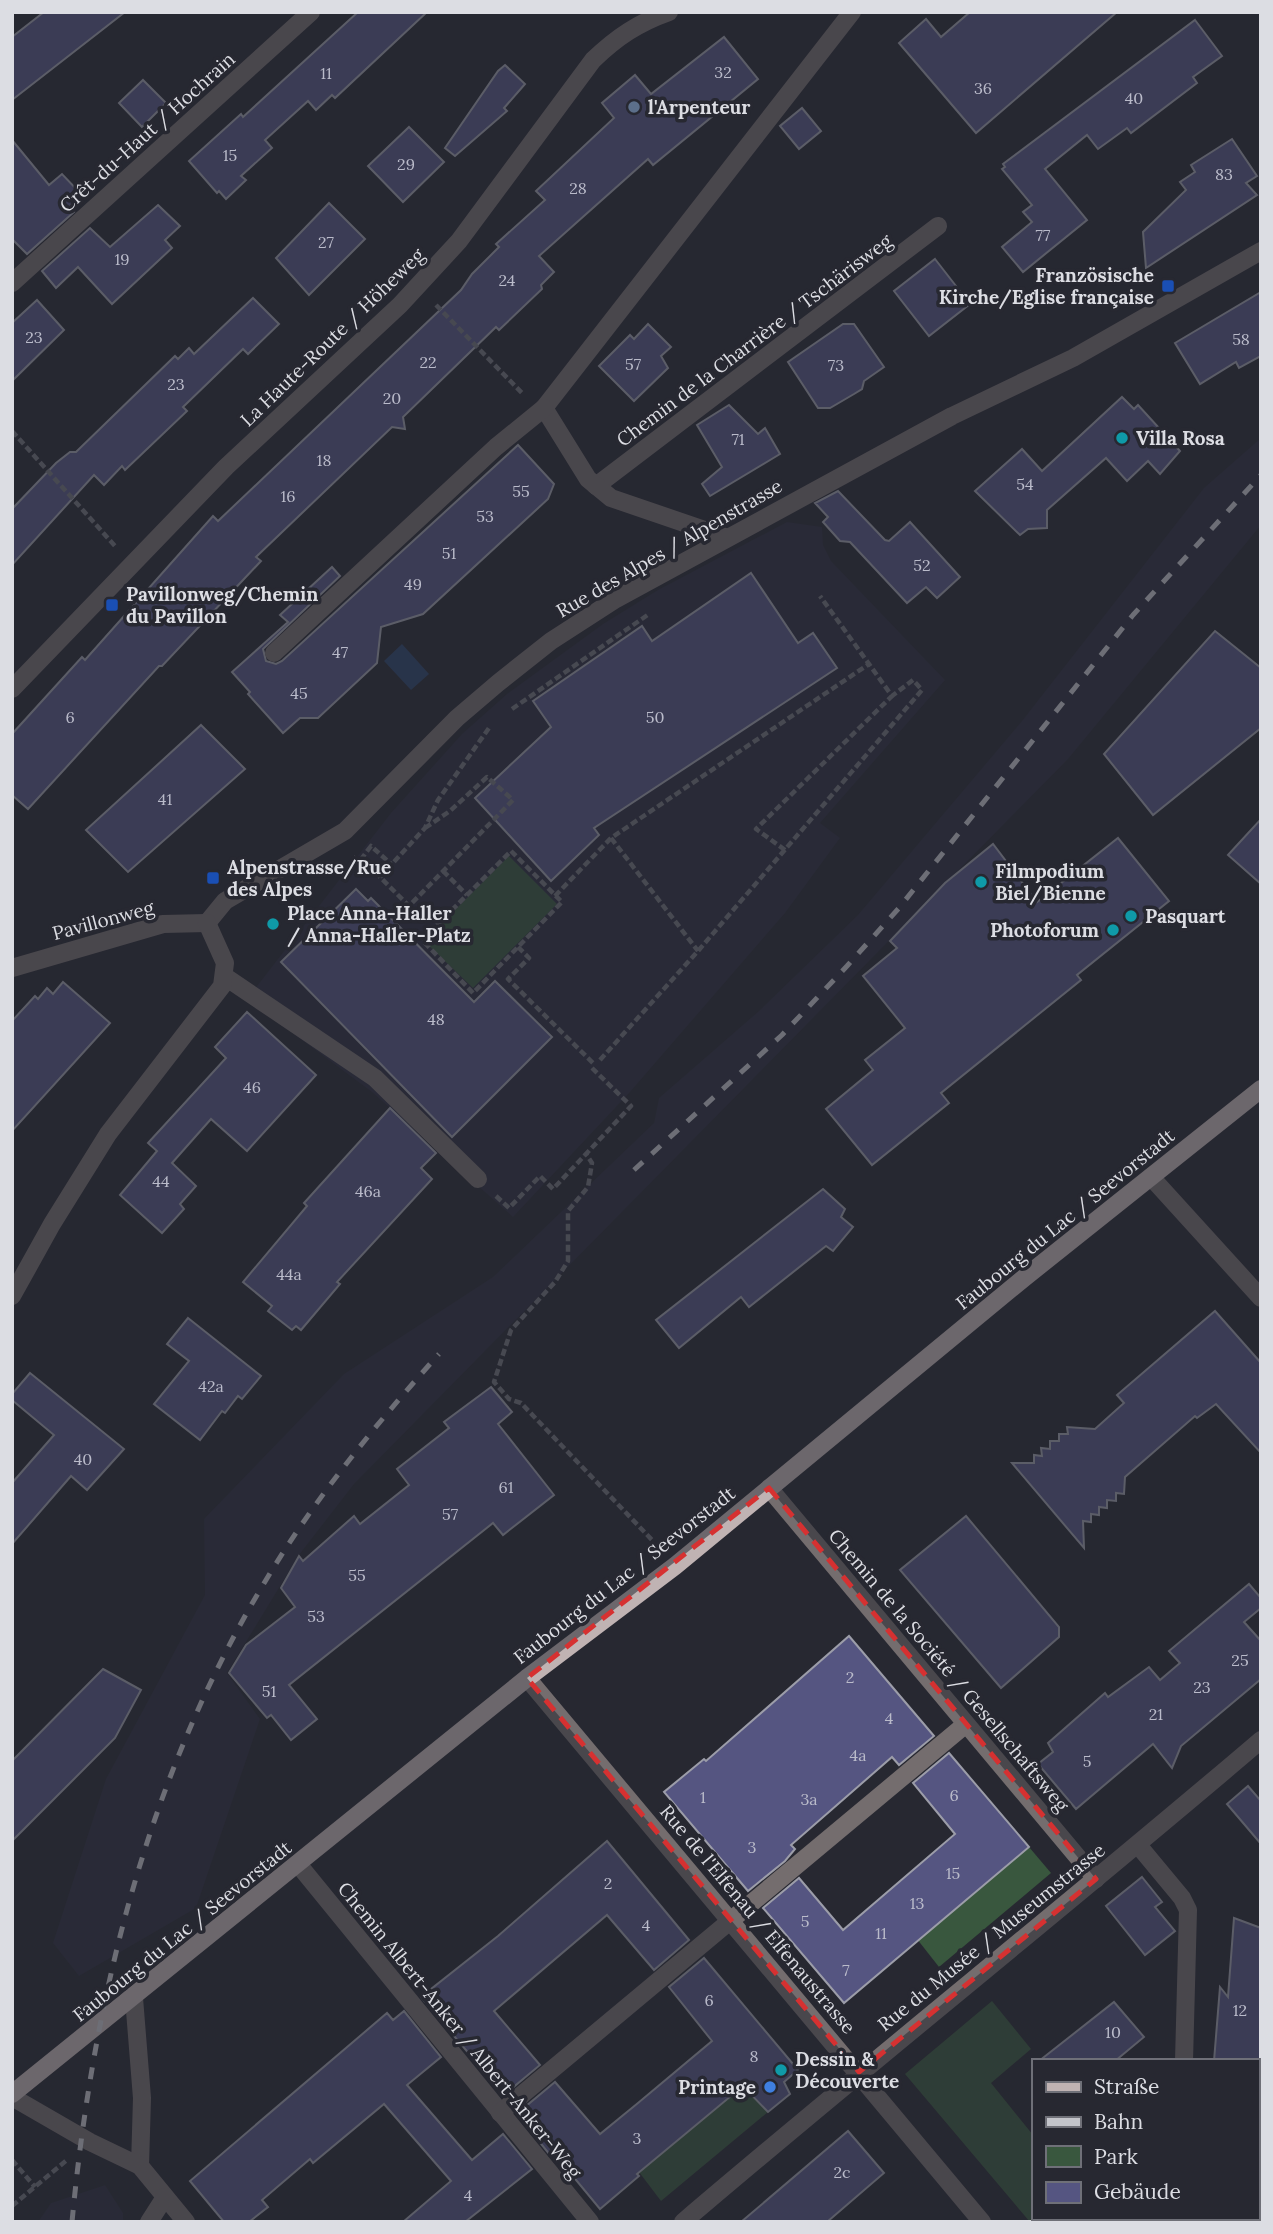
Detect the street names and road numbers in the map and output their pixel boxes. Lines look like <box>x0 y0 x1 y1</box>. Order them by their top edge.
street label: Crêt-du-Haut / Hochrain <box>54 47 240 218</box>
street label: Chemin de la Charrière / Tschärisweg <box>612 228 897 452</box>
street label: La Haute-Route / Höheweg <box>235 242 430 432</box>
street label: Rue des Alpes / Alpenstrasse <box>552 473 787 623</box>
street label: Pavillonweg <box>49 895 157 945</box>
street label: Faubourg du Lac / Seevorstadt <box>951 1123 1180 1315</box>
street label: Faubourg du Lac / Seevorstadt <box>508 1481 741 1670</box>
street label: Chemin de la Société / Gesellschaftsweg <box>823 1524 1075 1817</box>
street label: Rue de l'Elfenau / Elfenaustrasse <box>654 1800 861 2039</box>
street label: Faubourg du Lac / Seevorstadt <box>68 1835 297 2027</box>
street label: Rue du Musée / Museumstrasse <box>872 1838 1110 2037</box>
street label: Chemin Albert-Anker / Albert-Anker-Weg <box>332 1877 587 2184</box>

